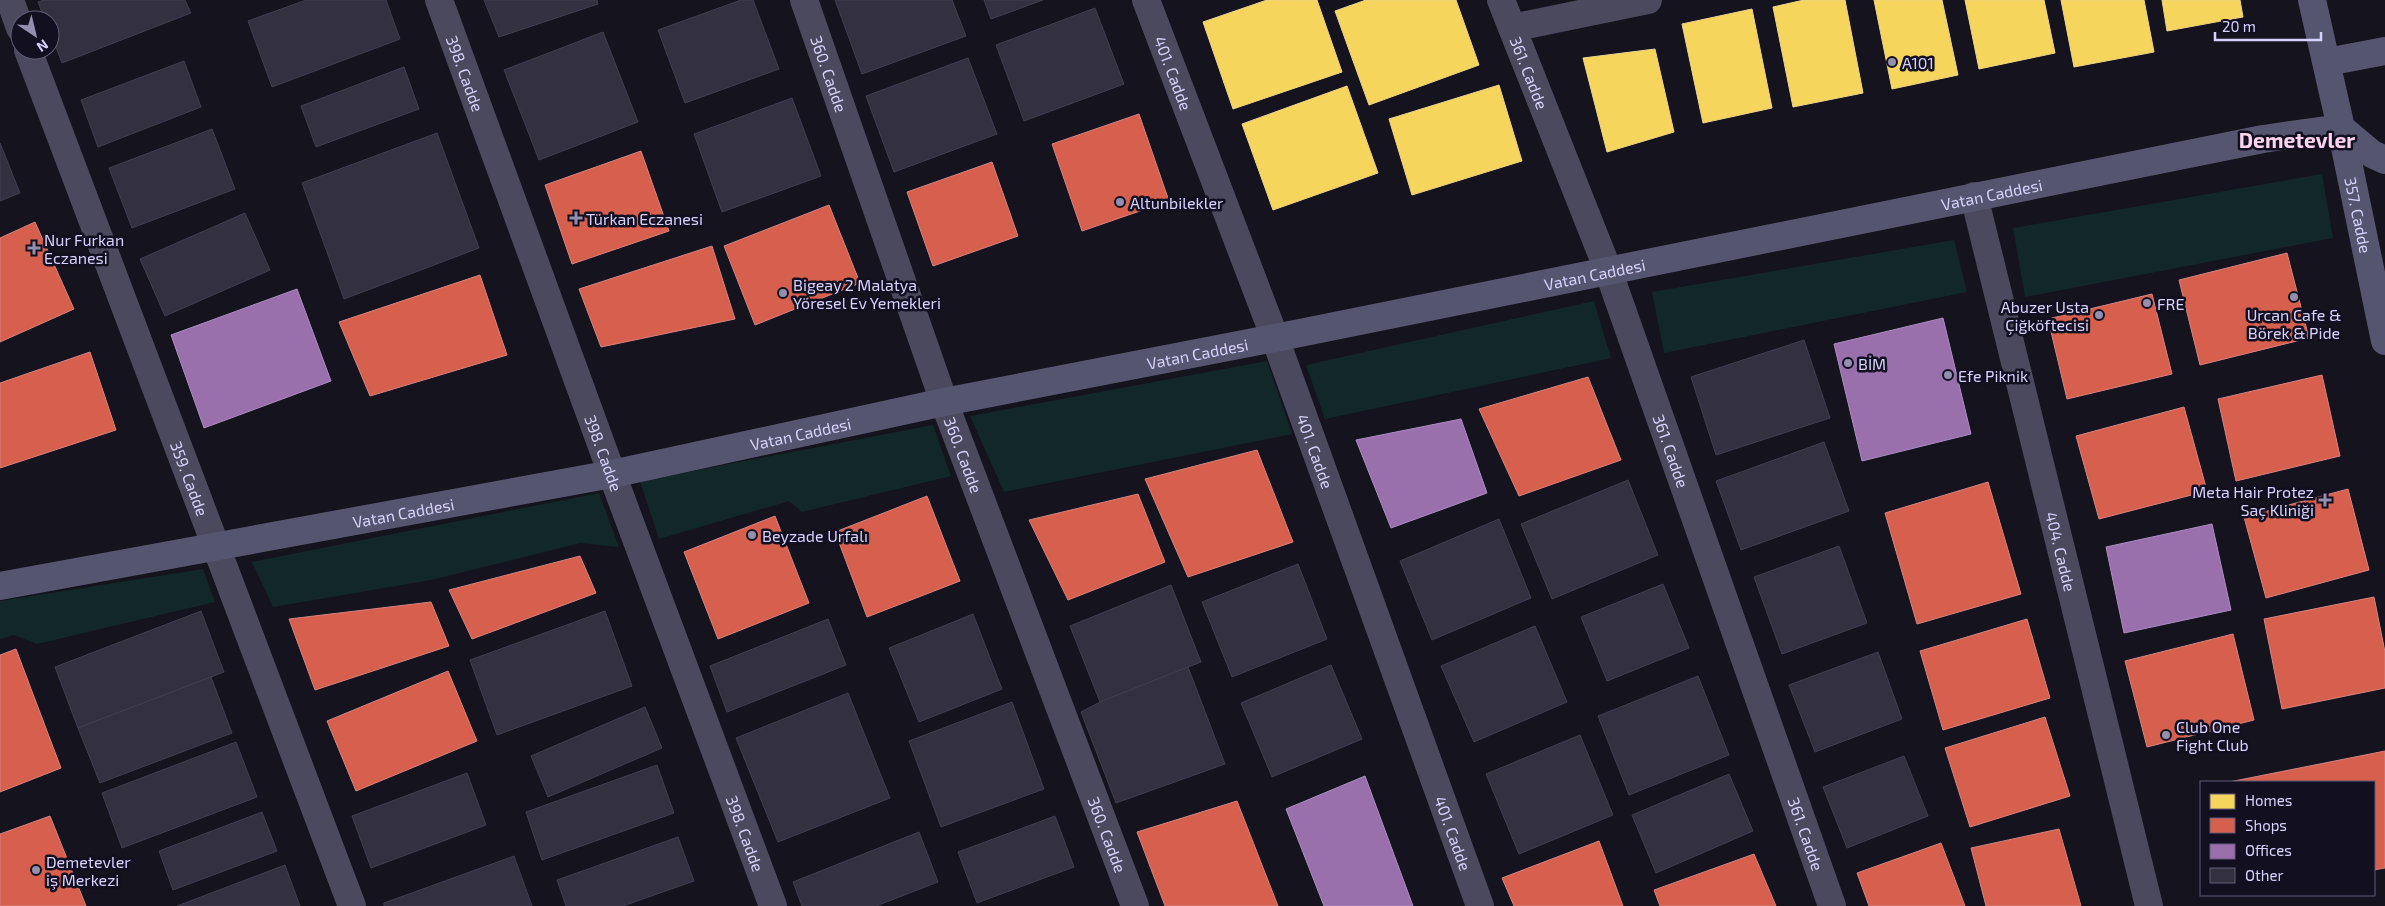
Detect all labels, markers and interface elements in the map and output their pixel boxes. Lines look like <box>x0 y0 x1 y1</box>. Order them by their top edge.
north arrow <box>10 10 60 60</box>
scale bar <box>2215 10 2321 42</box>
text: 20 m <box>2222 17 2256 35</box>
street label: 398. Cadde <box>443 32 488 114</box>
street label: 360. Cadde <box>808 33 852 114</box>
street label: 401. Cadde <box>1151 33 1197 113</box>
street label: 361. Cadde <box>1507 33 1553 112</box>
text: N <box>34 36 52 56</box>
place label: A101 <box>1902 53 1934 72</box>
marker: A101 <box>1886 56 1898 68</box>
district label: Demetevler <box>2239 127 2355 152</box>
street label: Vatan Caddesi <box>1939 174 2044 213</box>
street label: 357. Cadde <box>2342 175 2376 255</box>
place label: Altunbilekler <box>1130 193 1224 212</box>
marker: Altunbilekler <box>1114 196 1126 208</box>
place label: Türkan Eczanesi <box>586 209 703 228</box>
marker: Türkan Eczanesi <box>570 212 582 224</box>
place label: Nur Furkan Eczanesi <box>44 230 124 267</box>
marker: Nur Furkan Eczanesi <box>28 242 40 254</box>
street label: Vatan Caddesi <box>1542 254 1647 293</box>
place label: Bigeay 2 Malatya Yöresel Ev Yemekleri <box>793 275 941 312</box>
marker: Bigeay 2 Malatya Yöresel Ev Yemekleri <box>777 287 789 299</box>
marker: Urcan Cafe & Börek & Pide <box>2288 291 2300 303</box>
place label: FRE <box>2157 294 2185 313</box>
place label: Abuzer Usta Çiğköftecisi <box>2001 297 2089 335</box>
marker: FRE <box>2141 297 2153 309</box>
place label: Urcan Cafe & Börek & Pide <box>2247 305 2341 342</box>
marker: Abuzer Usta Çiğköftecisi <box>2093 309 2105 321</box>
street label: Vatan Caddesi <box>1145 334 1250 372</box>
place label: BİM <box>1858 354 1886 373</box>
marker: BİM <box>1842 357 1854 369</box>
place label: Efe Piknik <box>1958 366 2028 385</box>
marker: Efe Piknik <box>1942 369 1954 381</box>
street label: 401. Cadde <box>1294 411 1338 491</box>
street label: 361. Cadde <box>1650 411 1693 490</box>
street label: 398. Cadde <box>582 412 627 494</box>
street label: Vatan Caddesi <box>748 413 853 453</box>
street label: 360. Cadde <box>941 414 987 495</box>
street label: 359. Cadde <box>167 438 213 519</box>
place label: Meta Hair Protez Saç Kliniği <box>2192 482 2314 520</box>
marker: Meta Hair Protez Saç Kliniği <box>2318 493 2332 507</box>
street label: Vatan Caddesi <box>351 494 456 531</box>
street label: 404. Cadde <box>2043 510 2081 593</box>
place label: Beyzade Urfalı <box>762 526 868 545</box>
marker: Beyzade Urfalı <box>746 529 758 541</box>
place label: Club One Fight Club <box>2176 717 2249 754</box>
marker: Club One Fight Club <box>2160 729 2172 741</box>
legend <box>2200 781 2375 896</box>
text: Homes <box>2245 791 2292 809</box>
street label: 398. Cadde <box>723 793 769 874</box>
street label: 401. Cadde <box>1431 793 1476 873</box>
street label: 360. Cadde <box>1085 794 1131 875</box>
street label: 361. Cadde <box>1785 794 1828 873</box>
text: Shops <box>2245 816 2287 834</box>
text: Offices <box>2245 841 2292 859</box>
place label: Demetevler iş Merkezi <box>46 852 131 890</box>
marker: Demetevler iş Merkezi <box>30 864 42 876</box>
text: Other <box>2245 866 2284 884</box>

